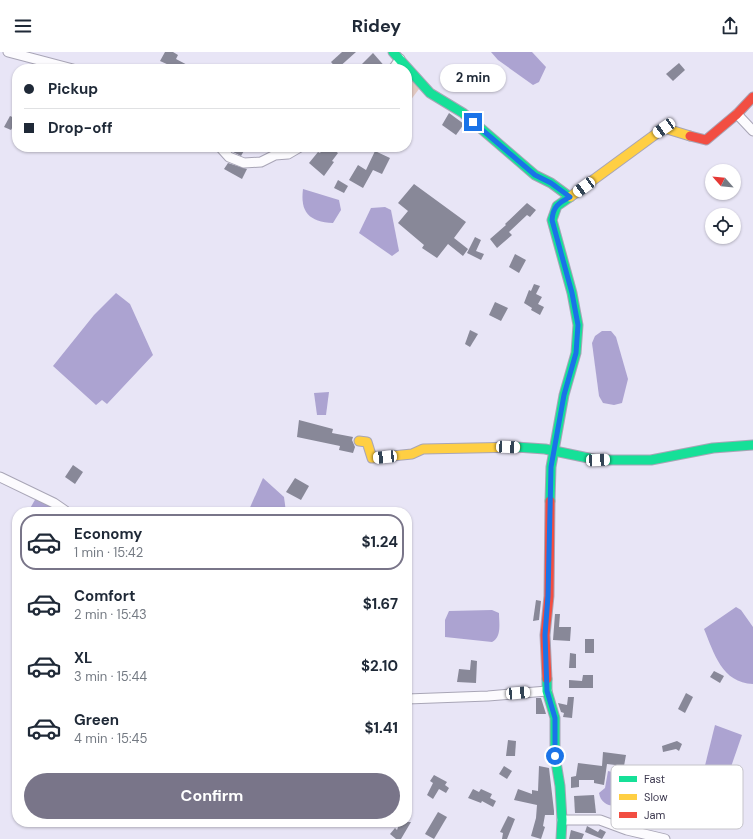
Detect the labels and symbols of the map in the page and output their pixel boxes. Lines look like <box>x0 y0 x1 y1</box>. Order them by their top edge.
callout: 2 min <box>440 64 506 92</box>
route end <box>464 113 482 131</box>
car <box>651 116 677 140</box>
north arrow <box>705 164 741 200</box>
car <box>571 175 597 199</box>
car <box>496 440 520 454</box>
car <box>372 450 398 464</box>
car <box>586 453 610 467</box>
car <box>506 686 530 700</box>
route start <box>546 747 564 765</box>
legend <box>611 765 743 829</box>
text: Fast <box>644 772 665 786</box>
text: Slow <box>644 790 668 804</box>
text: Jam <box>644 808 665 822</box>

